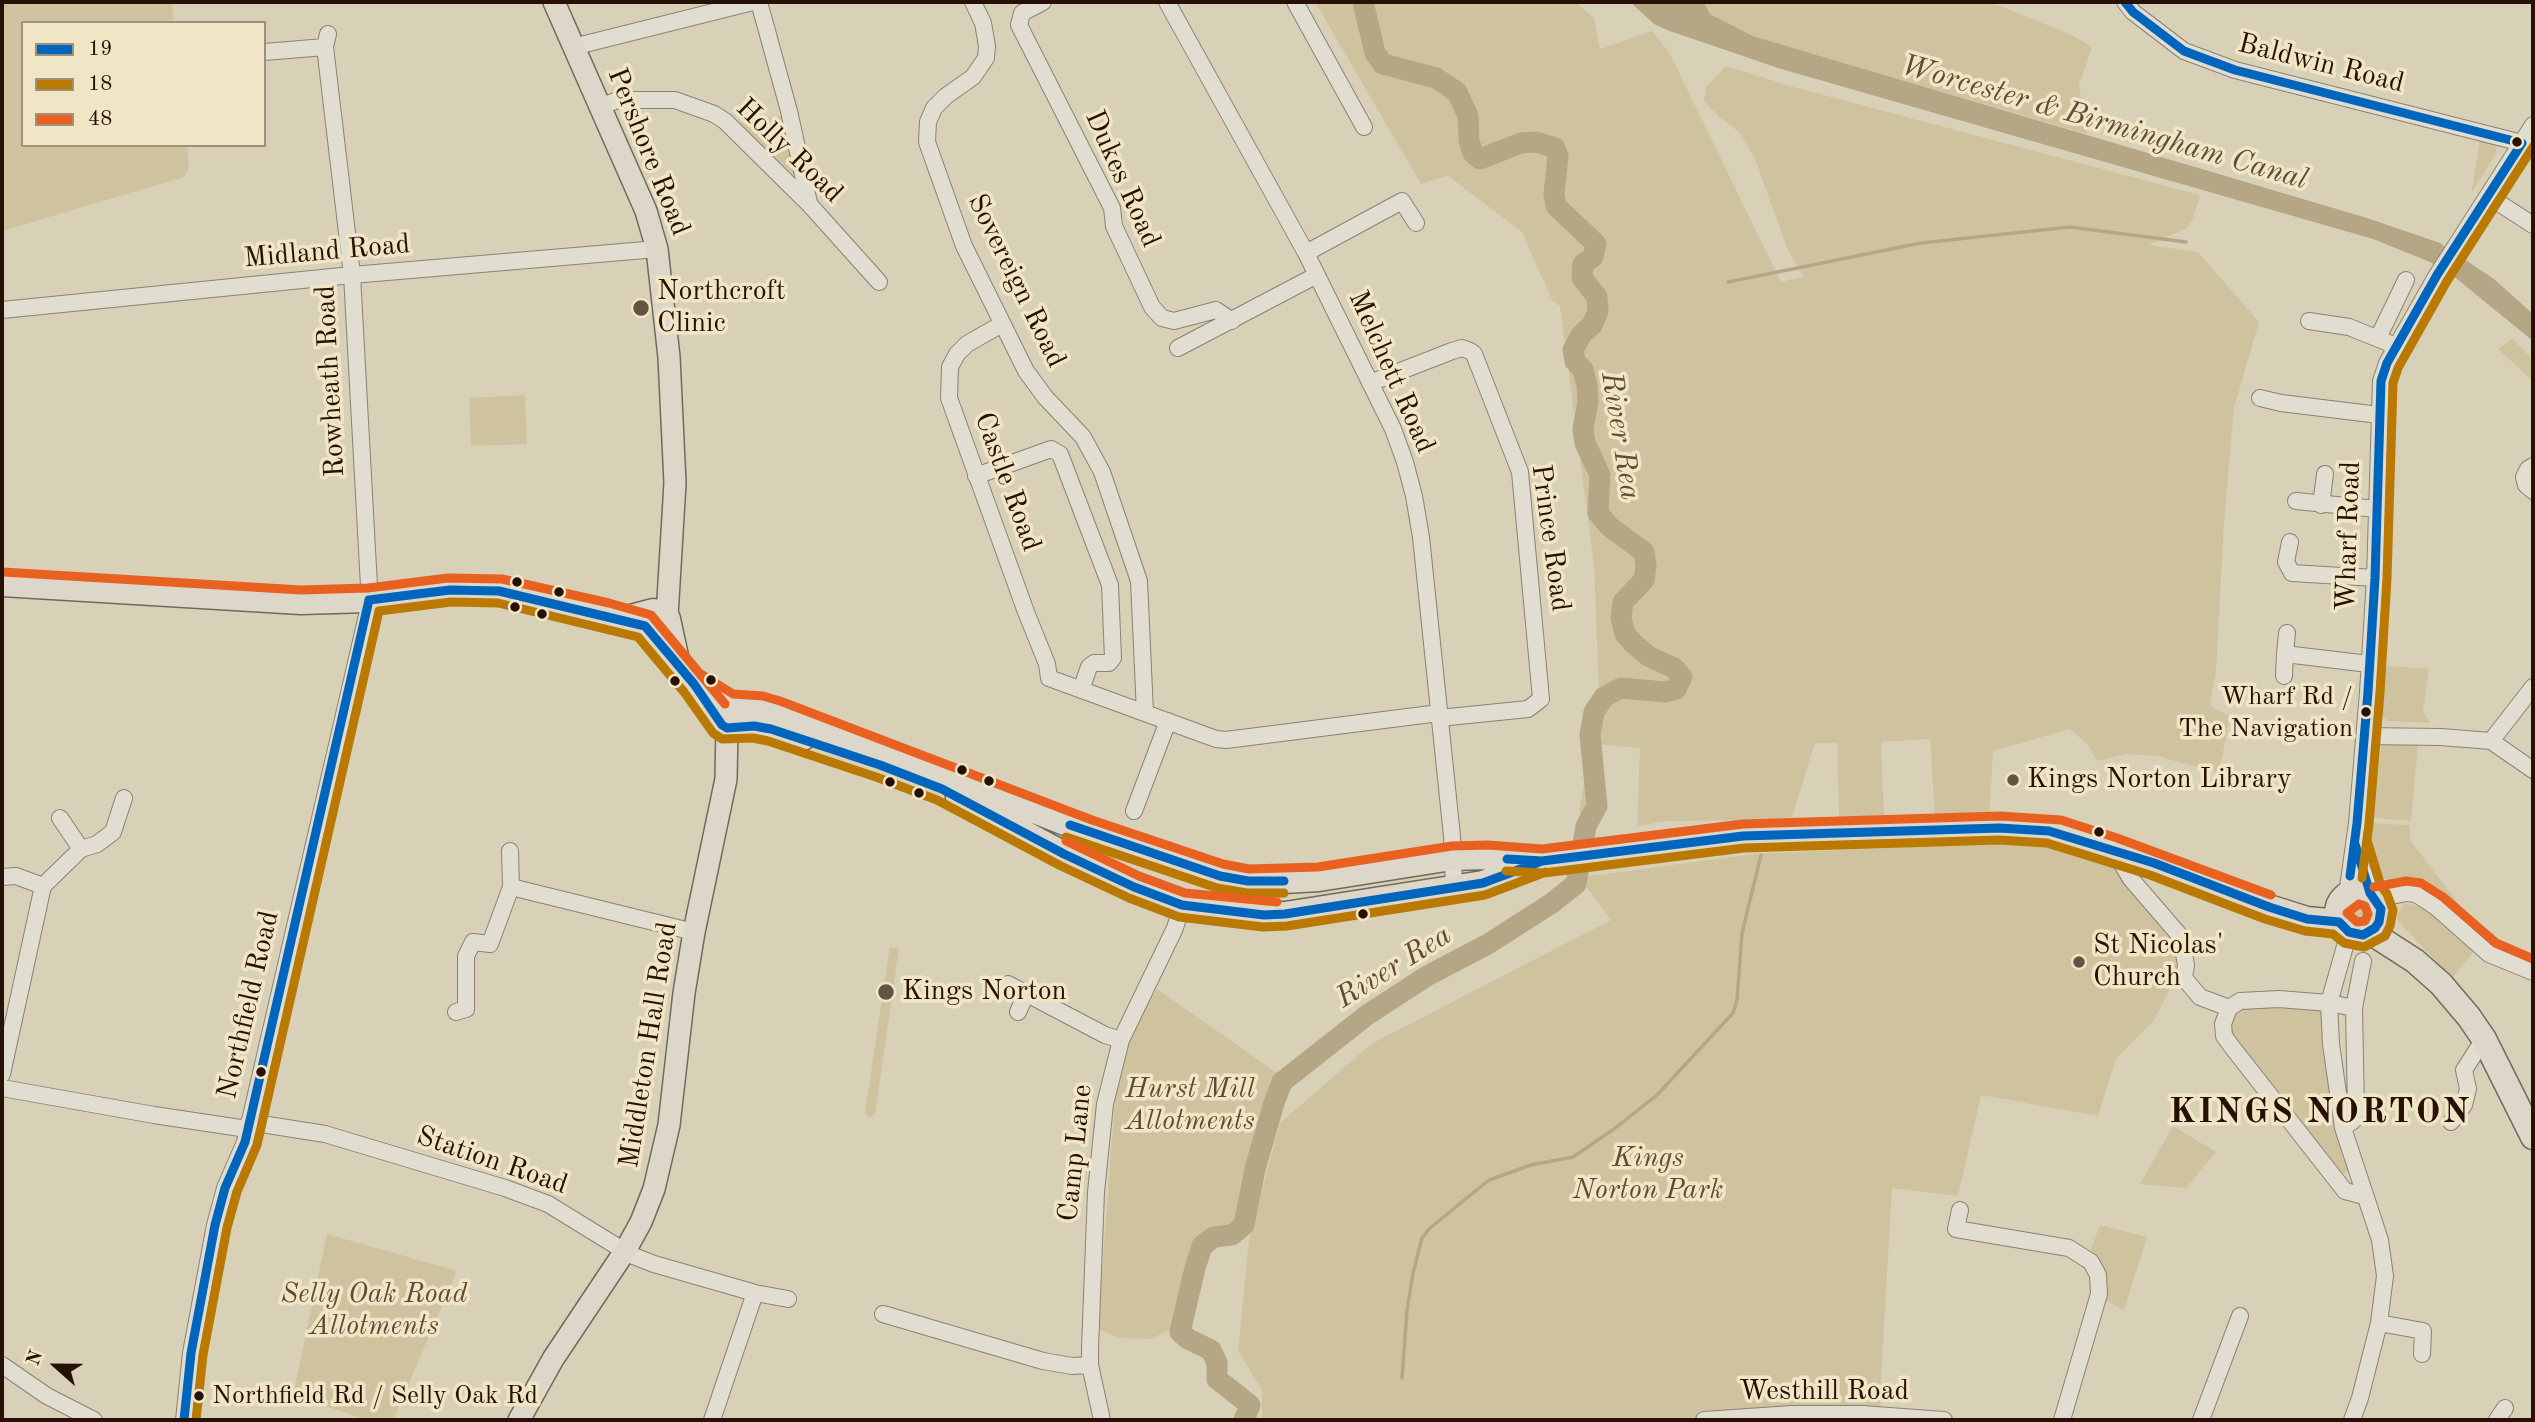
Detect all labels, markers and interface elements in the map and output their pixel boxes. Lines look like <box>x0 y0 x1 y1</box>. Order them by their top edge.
legend <box>21 21 266 147</box>
street label: Baldwin Road <box>2234 27 2408 101</box>
text: 19 <box>88 39 112 60</box>
water label: Worcester & Birmingham Canal <box>1896 48 2312 198</box>
street label: Pershore Road <box>599 63 697 241</box>
text: 18 <box>88 74 112 95</box>
street label: Holly Road <box>728 92 850 210</box>
street label: Dukes Road <box>1077 105 1167 253</box>
text: 48 <box>88 109 112 130</box>
unlabelled marker <box>2510 135 2524 149</box>
street label: Sovereign Road <box>960 189 1072 373</box>
street label: Midland Road <box>242 228 412 276</box>
place label: Northcroft Clinic <box>657 275 786 341</box>
street label: Rowheath Road <box>309 284 353 478</box>
street label: Melchett Road <box>1340 286 1442 458</box>
marker: Northcroft Clinic <box>631 298 651 318</box>
water label: River Rea <box>1592 369 1648 503</box>
street label: Castle Road <box>966 408 1048 556</box>
street label: Wharf Road <box>2330 461 2368 611</box>
street label: Prince Road <box>1523 462 1577 614</box>
unlabelled marker <box>510 575 524 589</box>
unlabelled marker <box>552 585 566 599</box>
unlabelled marker <box>508 600 522 614</box>
unlabelled marker <box>535 607 549 621</box>
unlabelled marker <box>704 673 718 687</box>
unlabelled marker <box>668 674 682 688</box>
place label: Wharf Rd / The Navigation <box>2178 681 2353 742</box>
marker: Wharf Rd / The Navigation <box>2359 705 2373 719</box>
unlabelled marker <box>955 763 969 777</box>
place label: Kings Norton Library <box>2027 763 2292 797</box>
marker: Kings Norton Library <box>2005 772 2021 788</box>
unlabelled marker <box>982 774 996 788</box>
unlabelled marker <box>883 775 897 789</box>
unlabelled marker <box>912 786 926 800</box>
unlabelled marker <box>2092 825 2106 839</box>
unlabelled marker <box>1356 907 1370 921</box>
street label: Northfield Road <box>211 908 287 1102</box>
water label: River Rea <box>1330 917 1458 1017</box>
street label: Middleton Hall Road <box>613 920 685 1170</box>
place label: St Nicolas' Church <box>2093 929 2223 995</box>
marker: St Nicolas' Church <box>2071 954 2087 970</box>
place label: Kings Norton <box>902 975 1067 1009</box>
marker: Kings Norton <box>876 982 896 1002</box>
unlabelled marker <box>254 1065 268 1079</box>
park label: Hurst Mill Allotments <box>1125 1073 1255 1139</box>
street label: Camp Lane <box>1052 1083 1100 1223</box>
district label: KINGS NORTON <box>2170 1092 2470 1134</box>
street label: Station Road <box>412 1119 572 1203</box>
park label: Kings Norton Park <box>1573 1142 1723 1208</box>
park label: Selly Oak Road Allotments <box>281 1278 467 1344</box>
north arrow <box>21 1331 91 1401</box>
text: N <box>24 1348 47 1368</box>
street label: Westhill Road <box>1739 1375 1909 1409</box>
place label: Northfield Rd / Selly Oak Rd <box>212 1380 538 1412</box>
marker: Northfield Rd / Selly Oak Rd <box>192 1389 206 1403</box>

